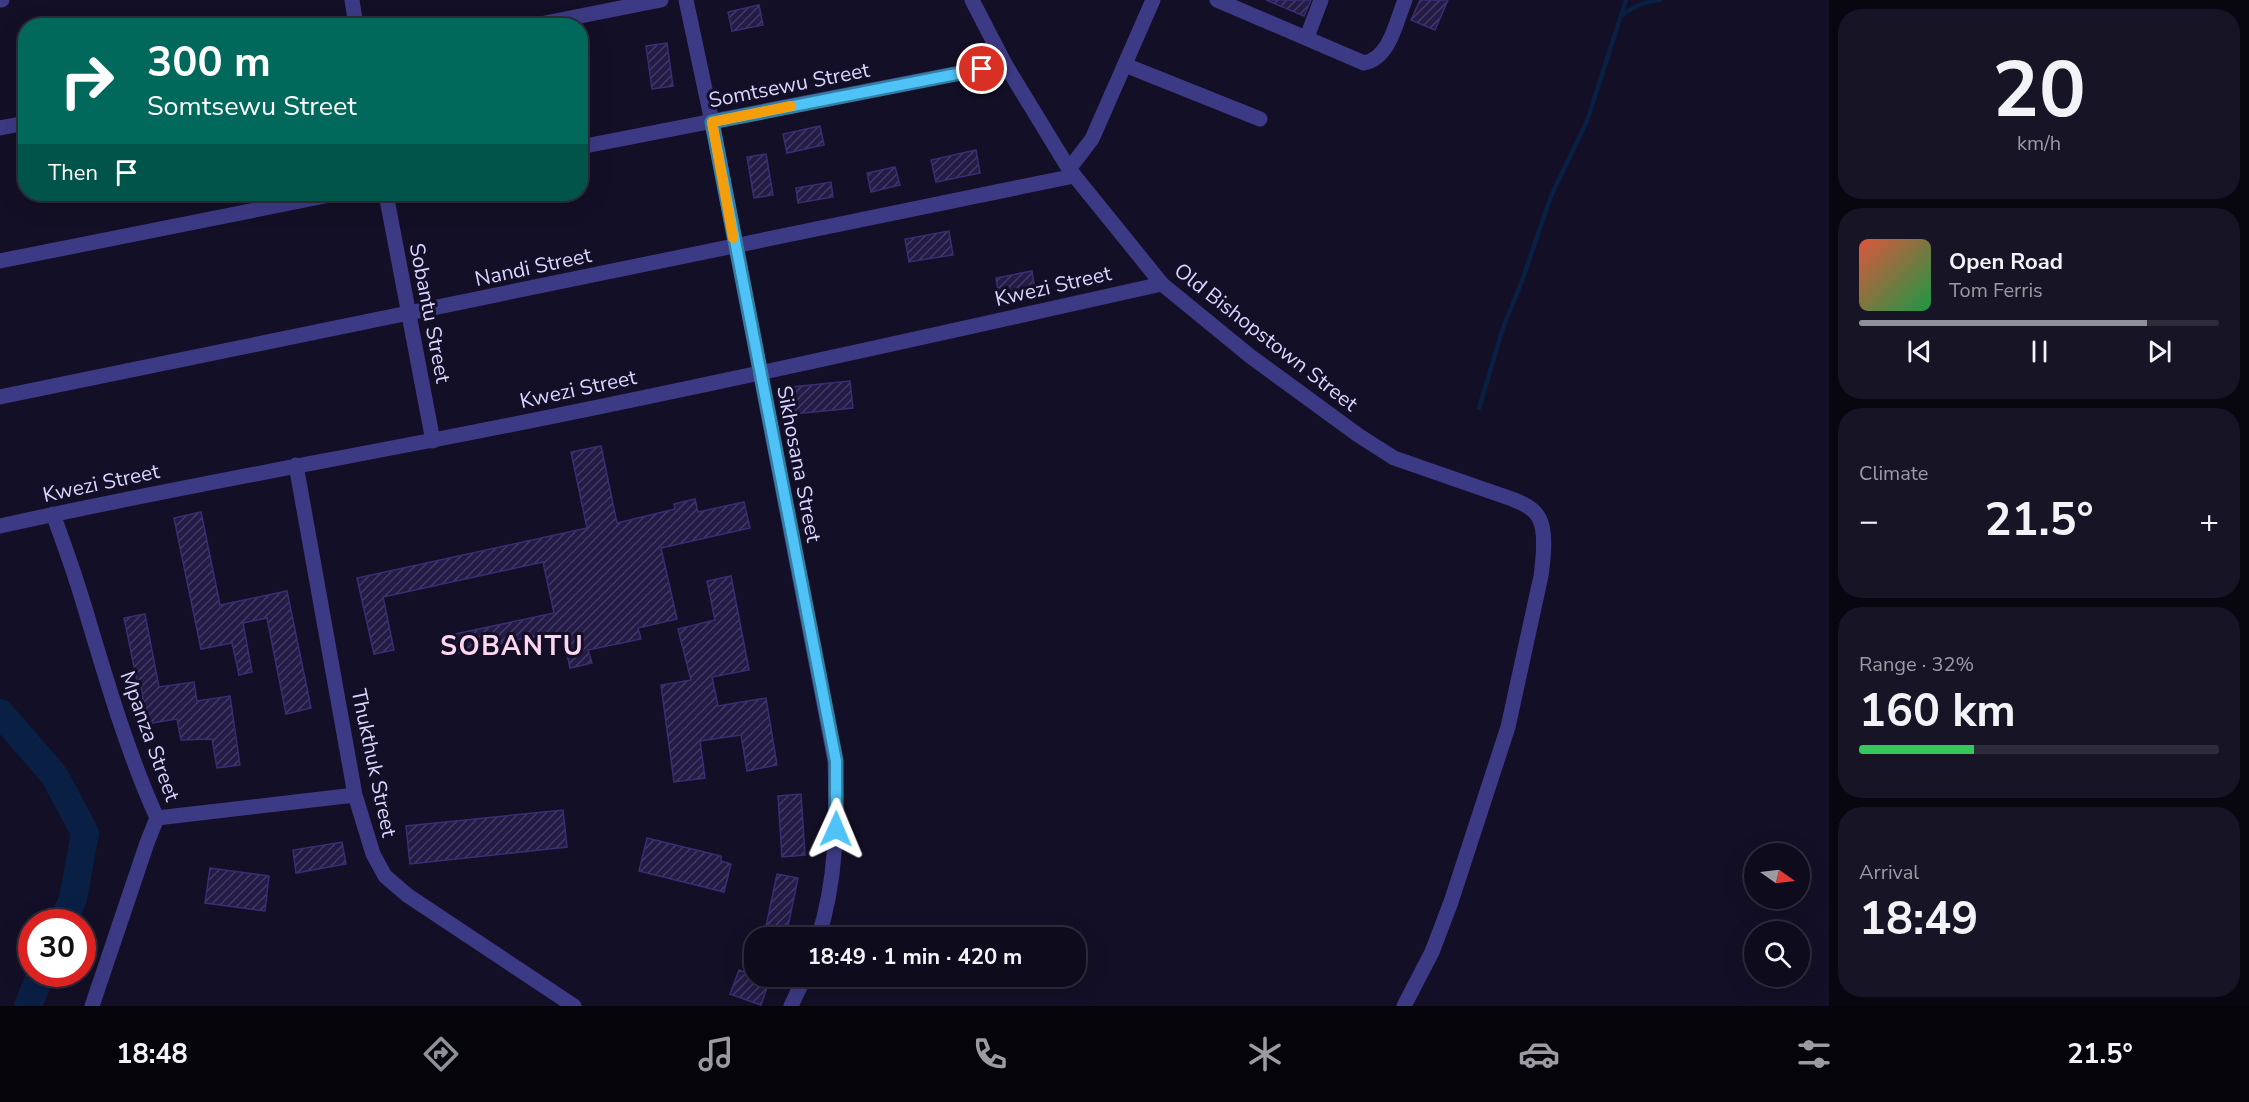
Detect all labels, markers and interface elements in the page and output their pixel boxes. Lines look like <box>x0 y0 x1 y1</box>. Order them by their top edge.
text: 300 m <box>147 34 271 91</box>
text: 20 <box>1992 37 2086 144</box>
icon: right <box>48 42 126 120</box>
pin <box>956 43 1007 94</box>
icon: arrive <box>965 52 998 85</box>
street label: Somtsewu Street <box>706 56 872 114</box>
text: Somtsewu Street <box>147 88 357 125</box>
text: km/h <box>2017 130 2061 157</box>
icon: arrive <box>110 156 143 189</box>
text: Then <box>48 158 98 188</box>
street label: Sobantu Street <box>403 241 457 386</box>
street label: Nandi Street <box>472 241 594 293</box>
text: Open Road <box>1949 247 2063 277</box>
street label: Old Bishopstown Street <box>1168 256 1364 418</box>
street label: Kwezi Street <box>992 259 1114 313</box>
text: Tom Ferris <box>1949 277 2043 304</box>
icon: previous <box>1903 335 1936 368</box>
icon: pause <box>2023 335 2056 368</box>
icon: next <box>2143 335 2176 368</box>
street label: Kwezi Street <box>517 363 639 415</box>
street label: Sikhosana Street <box>770 383 828 545</box>
street label: Kwezi Street <box>40 457 162 509</box>
text: Climate <box>1859 460 1928 487</box>
text: 21.5° <box>1984 490 2094 551</box>
text: − <box>1859 499 1879 544</box>
text: + <box>2199 499 2219 544</box>
district label: SOBANTU <box>440 628 584 665</box>
text: Range · 32% <box>1859 651 1974 678</box>
street label: Mpanza Street <box>113 667 187 806</box>
text: 160 km <box>1859 681 2016 742</box>
street label: Thukthuk Street <box>345 686 404 840</box>
position arrow <box>804 797 868 861</box>
north arrow <box>1744 843 1810 909</box>
map controls <box>1744 843 1810 987</box>
text: Arrival <box>1859 859 1919 886</box>
text: 18:49 <box>1859 889 1978 950</box>
speed limit sign: 30 <box>18 909 96 987</box>
button: search <box>1744 921 1810 987</box>
text: 18:49 · 1 min · 420 m <box>808 942 1022 972</box>
icon: directions <box>420 1033 462 1075</box>
icon: music <box>695 1033 737 1075</box>
icon: phone <box>969 1033 1011 1075</box>
icon: climate <box>1244 1033 1286 1075</box>
icon: car <box>1518 1033 1560 1075</box>
icon: filters <box>1793 1033 1835 1075</box>
text: 18:48 <box>116 1036 188 1073</box>
text: 21.5° <box>2067 1036 2133 1073</box>

